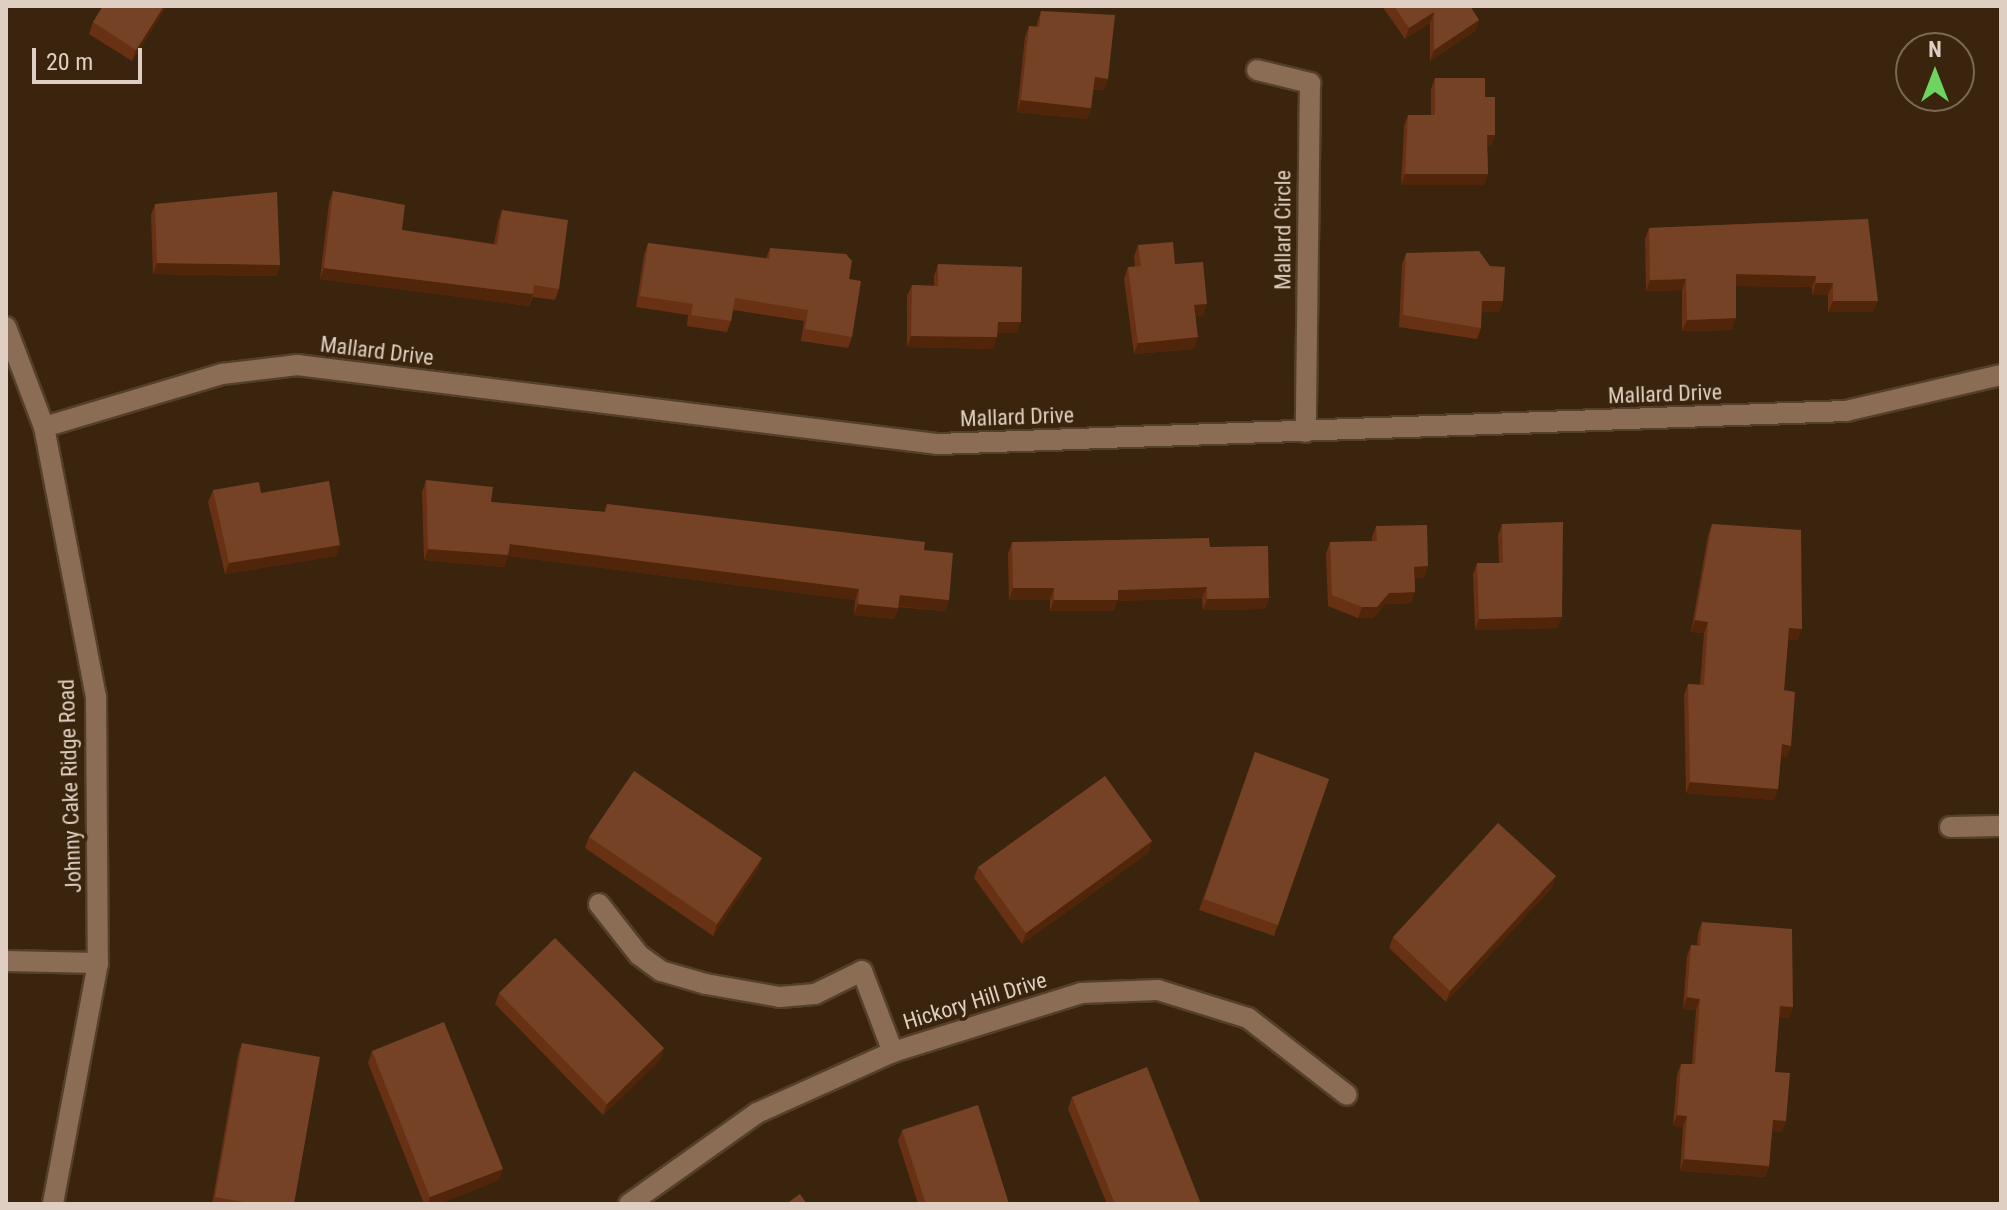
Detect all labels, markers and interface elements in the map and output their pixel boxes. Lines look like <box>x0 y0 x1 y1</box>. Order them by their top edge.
scale bar <box>36 32 146 82</box>
north arrow <box>1895 32 1975 112</box>
text: N <box>1928 37 1942 62</box>
text: 20 m <box>46 48 93 76</box>
street label: Mallard Circle <box>1270 170 1296 290</box>
street label: Mallard Drive <box>319 331 435 371</box>
street label: Mallard Drive <box>1608 379 1722 409</box>
street label: Mallard Drive <box>960 402 1074 432</box>
street label: Johnny Cake Ridge Road <box>53 679 87 893</box>
street label: Hickory Hill Drive <box>900 967 1050 1035</box>

